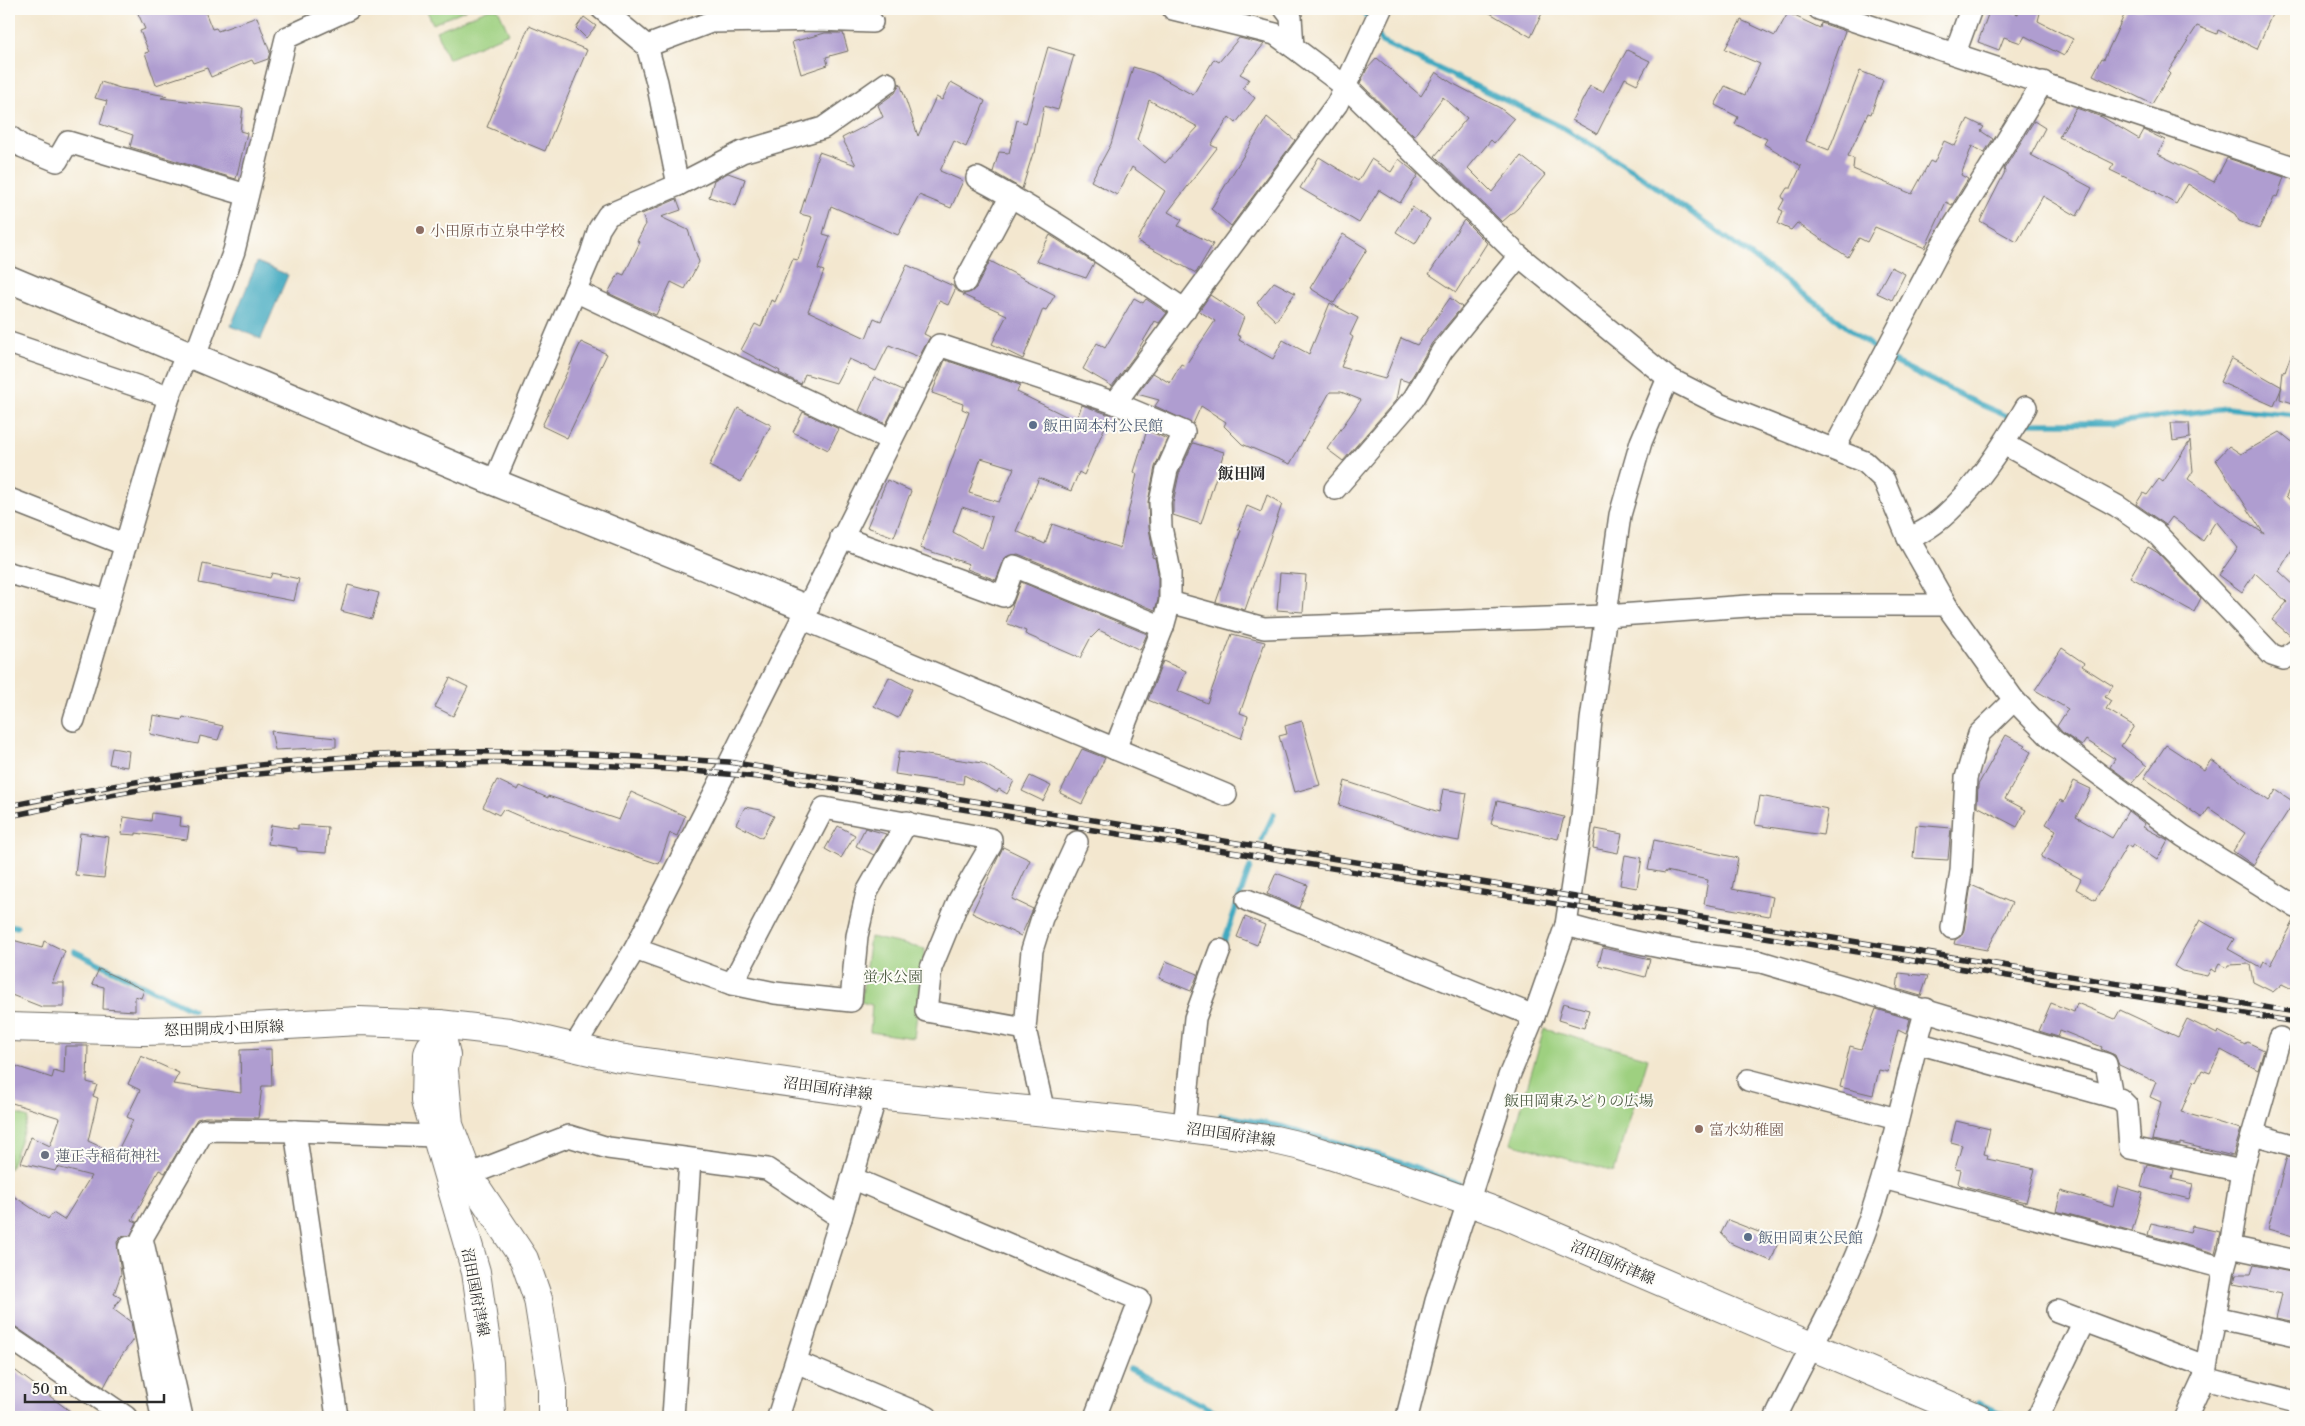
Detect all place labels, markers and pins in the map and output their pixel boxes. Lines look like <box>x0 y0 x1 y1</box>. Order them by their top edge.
place label: 小田原市立泉中学校 <box>430 221 565 240</box>
marker: 小田原市立泉中学校 <box>414 224 426 236</box>
place label: 飯田岡本村公民館 <box>1043 416 1163 435</box>
marker: 飯田岡本村公民館 <box>1027 419 1039 431</box>
place label: 富水幼稚園 <box>1709 1120 1784 1139</box>
marker: 富水幼稚園 <box>1693 1123 1705 1135</box>
place label: 蓮正寺稲荷神社 <box>55 1146 160 1165</box>
marker: 蓮正寺稲荷神社 <box>39 1149 51 1161</box>
place label: 飯田岡東公民館 <box>1758 1228 1863 1247</box>
marker: 飯田岡東公民館 <box>1742 1231 1754 1243</box>

